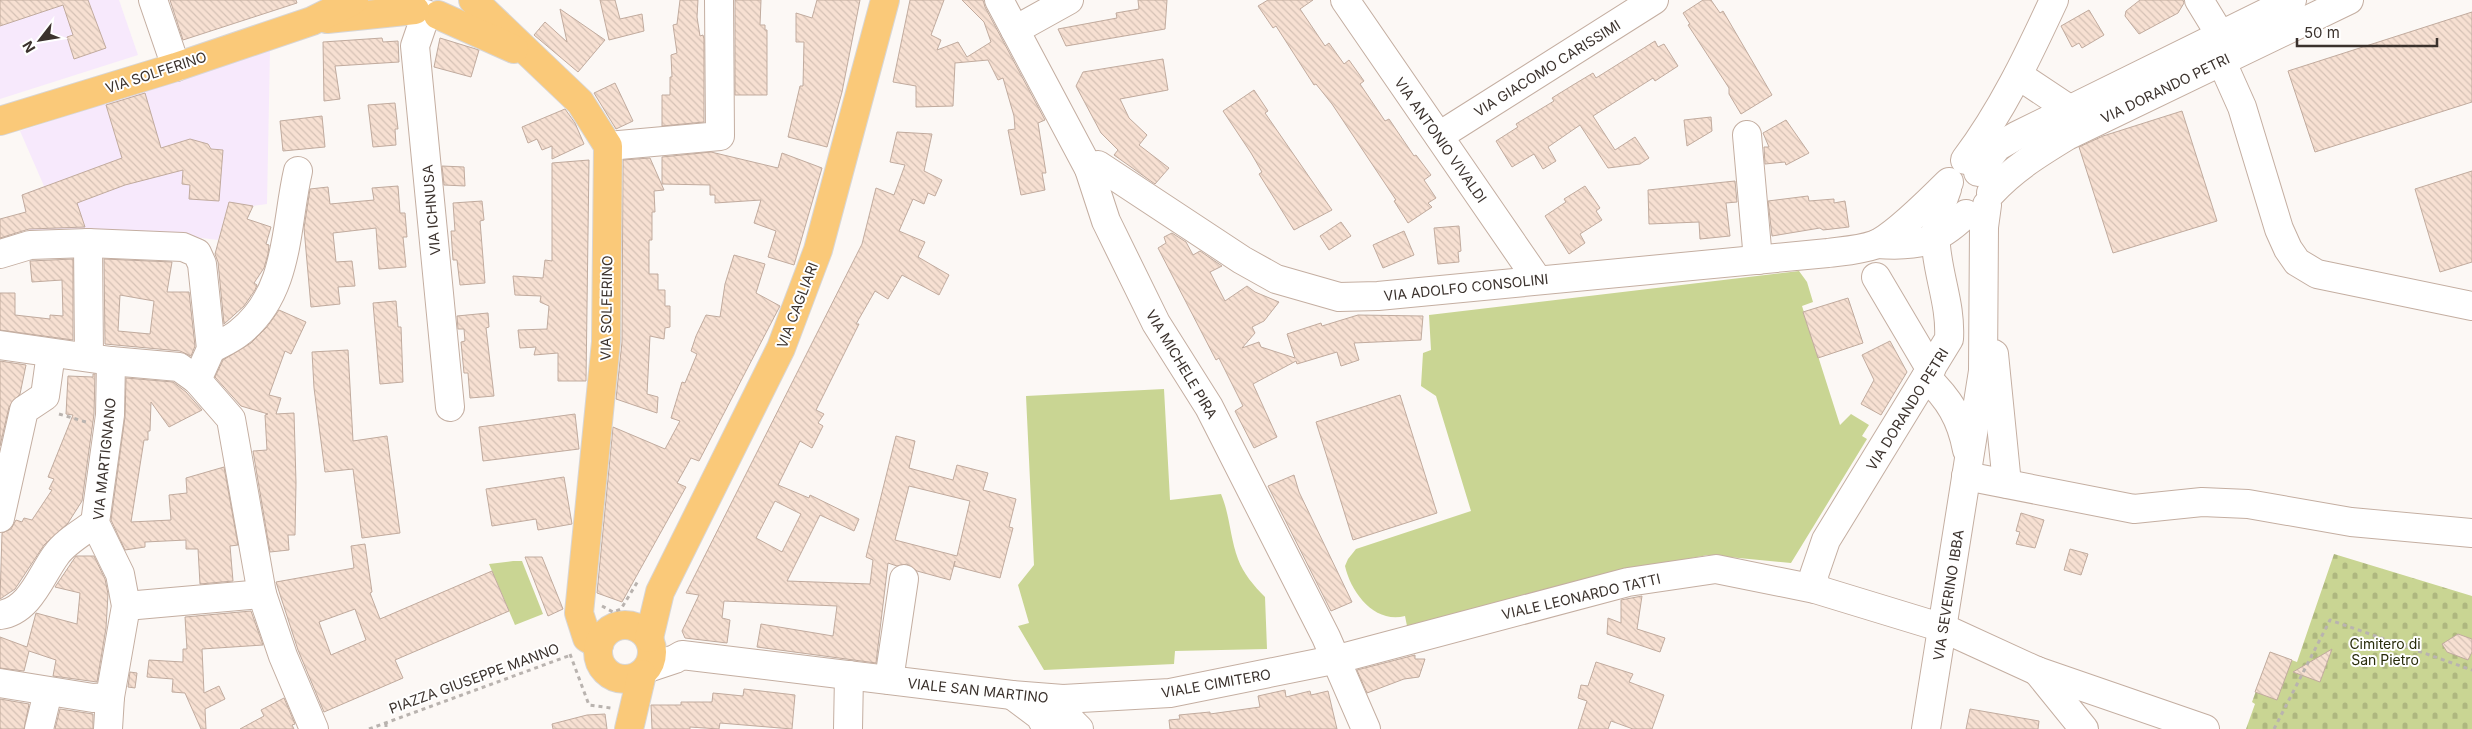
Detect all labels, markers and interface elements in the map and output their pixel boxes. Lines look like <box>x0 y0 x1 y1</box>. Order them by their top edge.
north arrow <box>15 15 65 65</box>
scale bar <box>2297 15 2437 47</box>
street label: VIA GIACOMO CARISSIMI <box>1471 16 1623 120</box>
text: 50 m <box>2304 23 2340 42</box>
text: N <box>18 38 38 56</box>
street label: VIA SOLFERINO <box>103 48 209 96</box>
street label: VIA DORANDO PETRI <box>2098 49 2232 127</box>
street label: VIA ANTONIO VIVALDI <box>1391 74 1491 206</box>
street label: VIA ICHNUSA <box>419 164 443 256</box>
street label: VIA SOLFERINO <box>597 255 615 361</box>
street label: VIA CAGLIARI <box>773 260 821 350</box>
street label: VIA ADOLFO CONSOLINI <box>1383 270 1549 304</box>
street label: VIA MICHELE PIRA <box>1143 306 1221 422</box>
street label: VIA DORANDO PETRI <box>1862 345 1952 473</box>
street label: VIA MARTIGNANO <box>89 397 119 521</box>
street label: VIA SEVERINO IBBA <box>1929 528 1967 662</box>
street label: VIALE LEONARDO TATTI <box>1500 569 1662 623</box>
park label: Cimitero di San Pietro <box>2349 635 2421 668</box>
street label: PIAZZA GIUSEPPE MANNO <box>387 639 561 717</box>
street label: VIALE CIMITERO <box>1160 665 1272 701</box>
street label: VIALE SAN MARTINO <box>907 674 1049 706</box>

